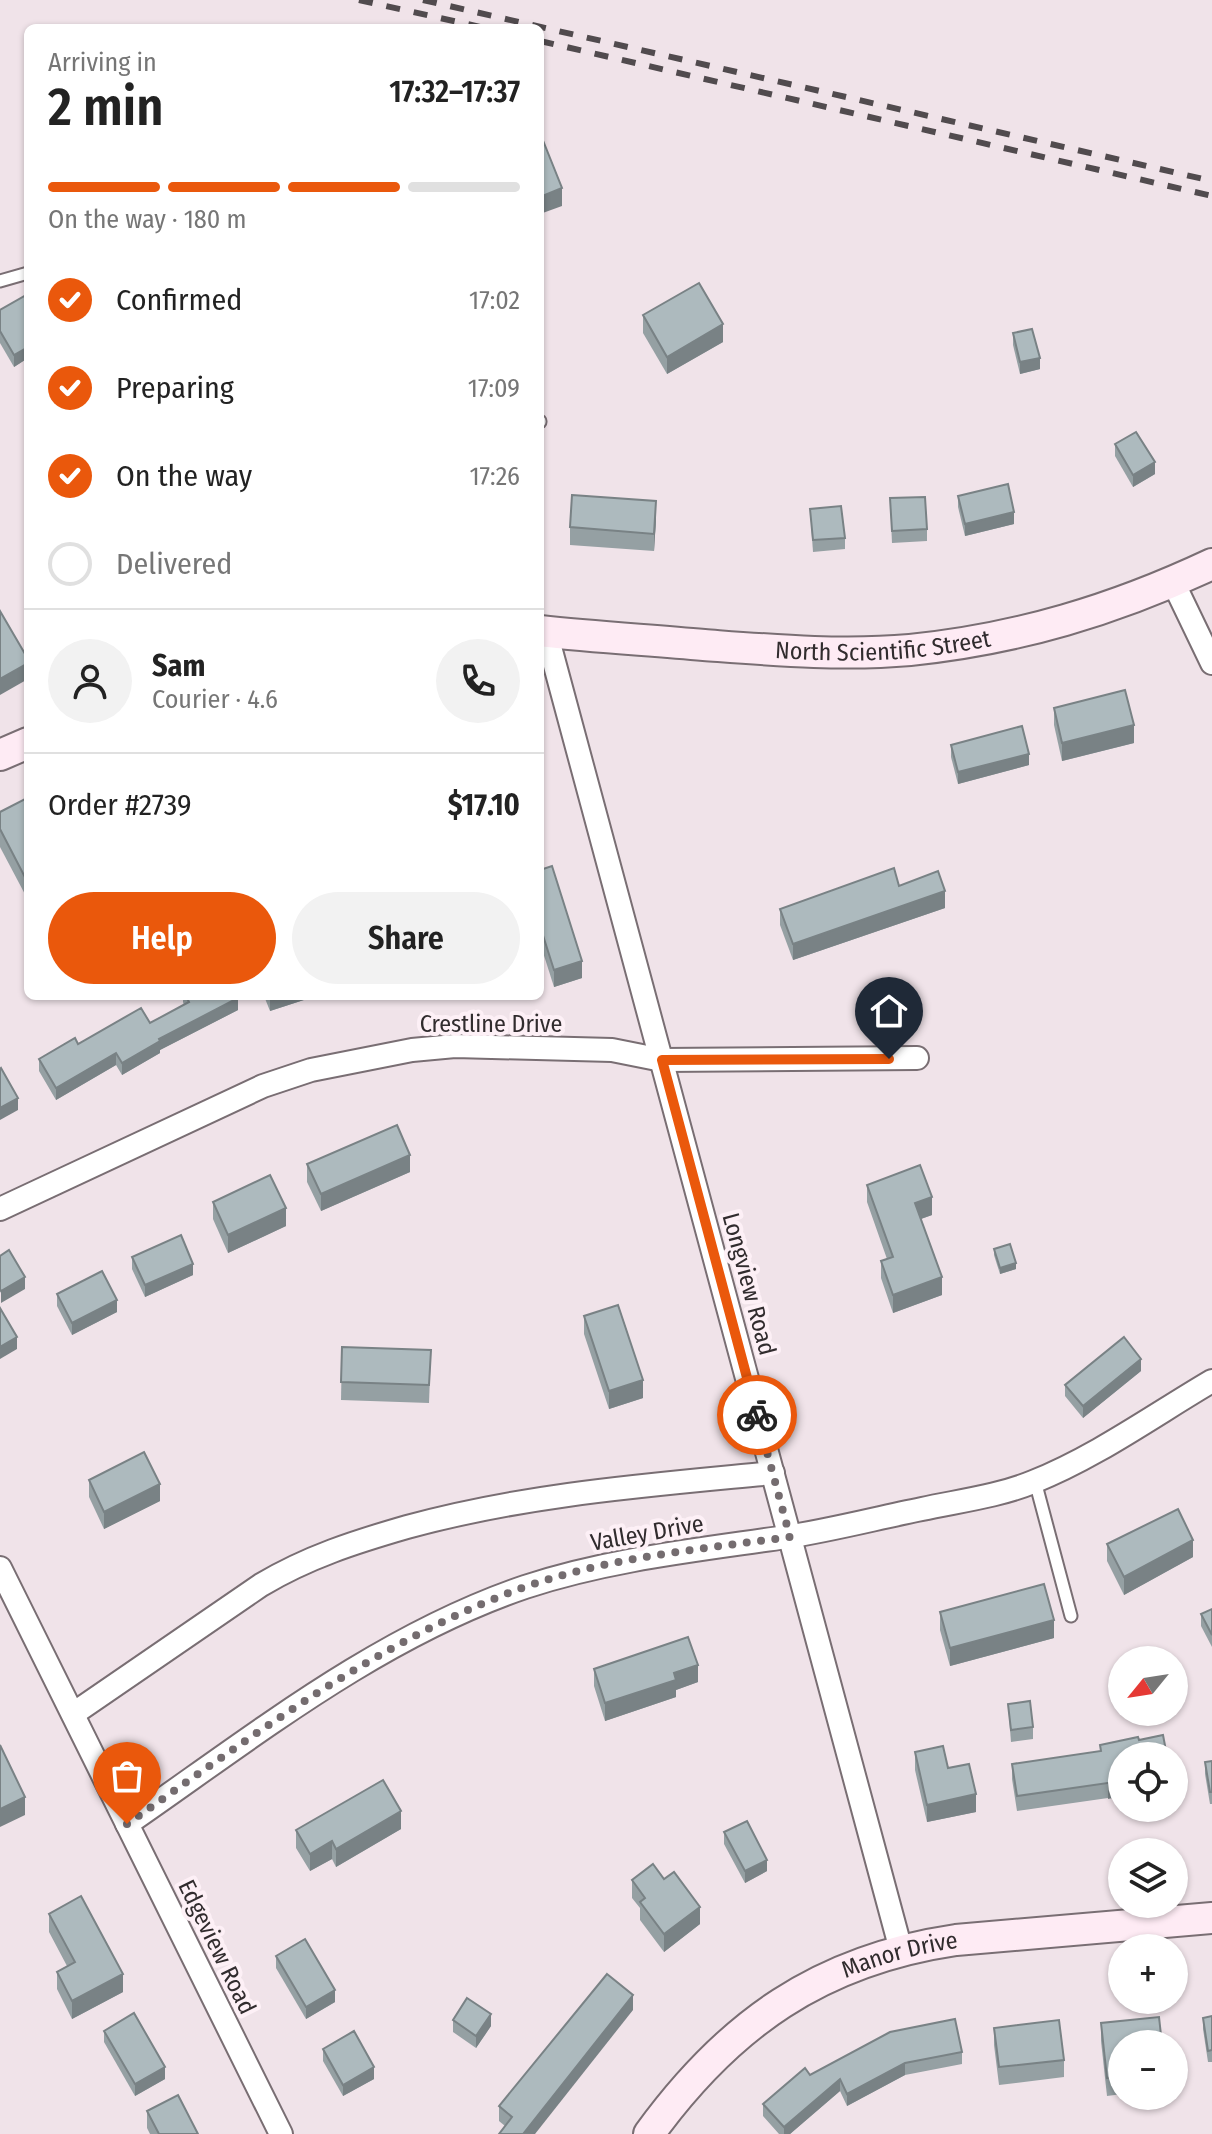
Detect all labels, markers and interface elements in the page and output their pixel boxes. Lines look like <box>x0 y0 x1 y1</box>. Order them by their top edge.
text: Arriving in <box>48 47 157 78</box>
text: 17:32–17:37 <box>389 74 520 110</box>
text: 2 min <box>48 76 164 139</box>
text: On the way · 180 m <box>48 204 246 235</box>
icon: check <box>48 278 92 322</box>
text: Confirmed <box>116 282 242 318</box>
text: 17:02 <box>469 285 520 316</box>
icon: check <box>48 366 92 410</box>
text: Preparing <box>116 370 234 406</box>
text: 17:09 <box>468 373 520 404</box>
icon: check <box>48 454 92 498</box>
text: On the way <box>116 458 252 494</box>
text: 17:26 <box>469 461 520 492</box>
text: Delivered <box>116 546 232 582</box>
street label: North Scientific Street <box>774 624 993 667</box>
button: person <box>48 639 132 723</box>
button: phone <box>436 639 520 723</box>
text: Sam <box>152 648 205 684</box>
text: Courier · 4.6 <box>152 684 278 715</box>
text: Order #2739 <box>48 787 192 823</box>
text: $17.10 <box>448 787 520 823</box>
button: Help <box>48 892 276 984</box>
button: Share <box>292 892 520 984</box>
pin <box>855 977 923 1059</box>
icon: home <box>867 989 911 1033</box>
street label: Crestline Drive <box>420 1010 562 1038</box>
street label: Longview Road <box>717 1210 781 1358</box>
courier <box>717 1375 797 1455</box>
icon: bike <box>735 1393 779 1437</box>
street label: Valley Drive <box>588 1509 706 1557</box>
north arrow <box>1108 1646 1188 1726</box>
map controls <box>1108 1646 1188 2110</box>
pin <box>93 1742 161 1824</box>
button: locate <box>1108 1742 1188 1822</box>
icon: bag <box>105 1754 149 1798</box>
button: layers <box>1108 1838 1188 1918</box>
street label: Edgeview Road <box>172 1875 262 2019</box>
street label: Manor Drive <box>837 1926 959 1984</box>
button: + <box>1108 1934 1188 2014</box>
button: − <box>1108 2030 1188 2110</box>

